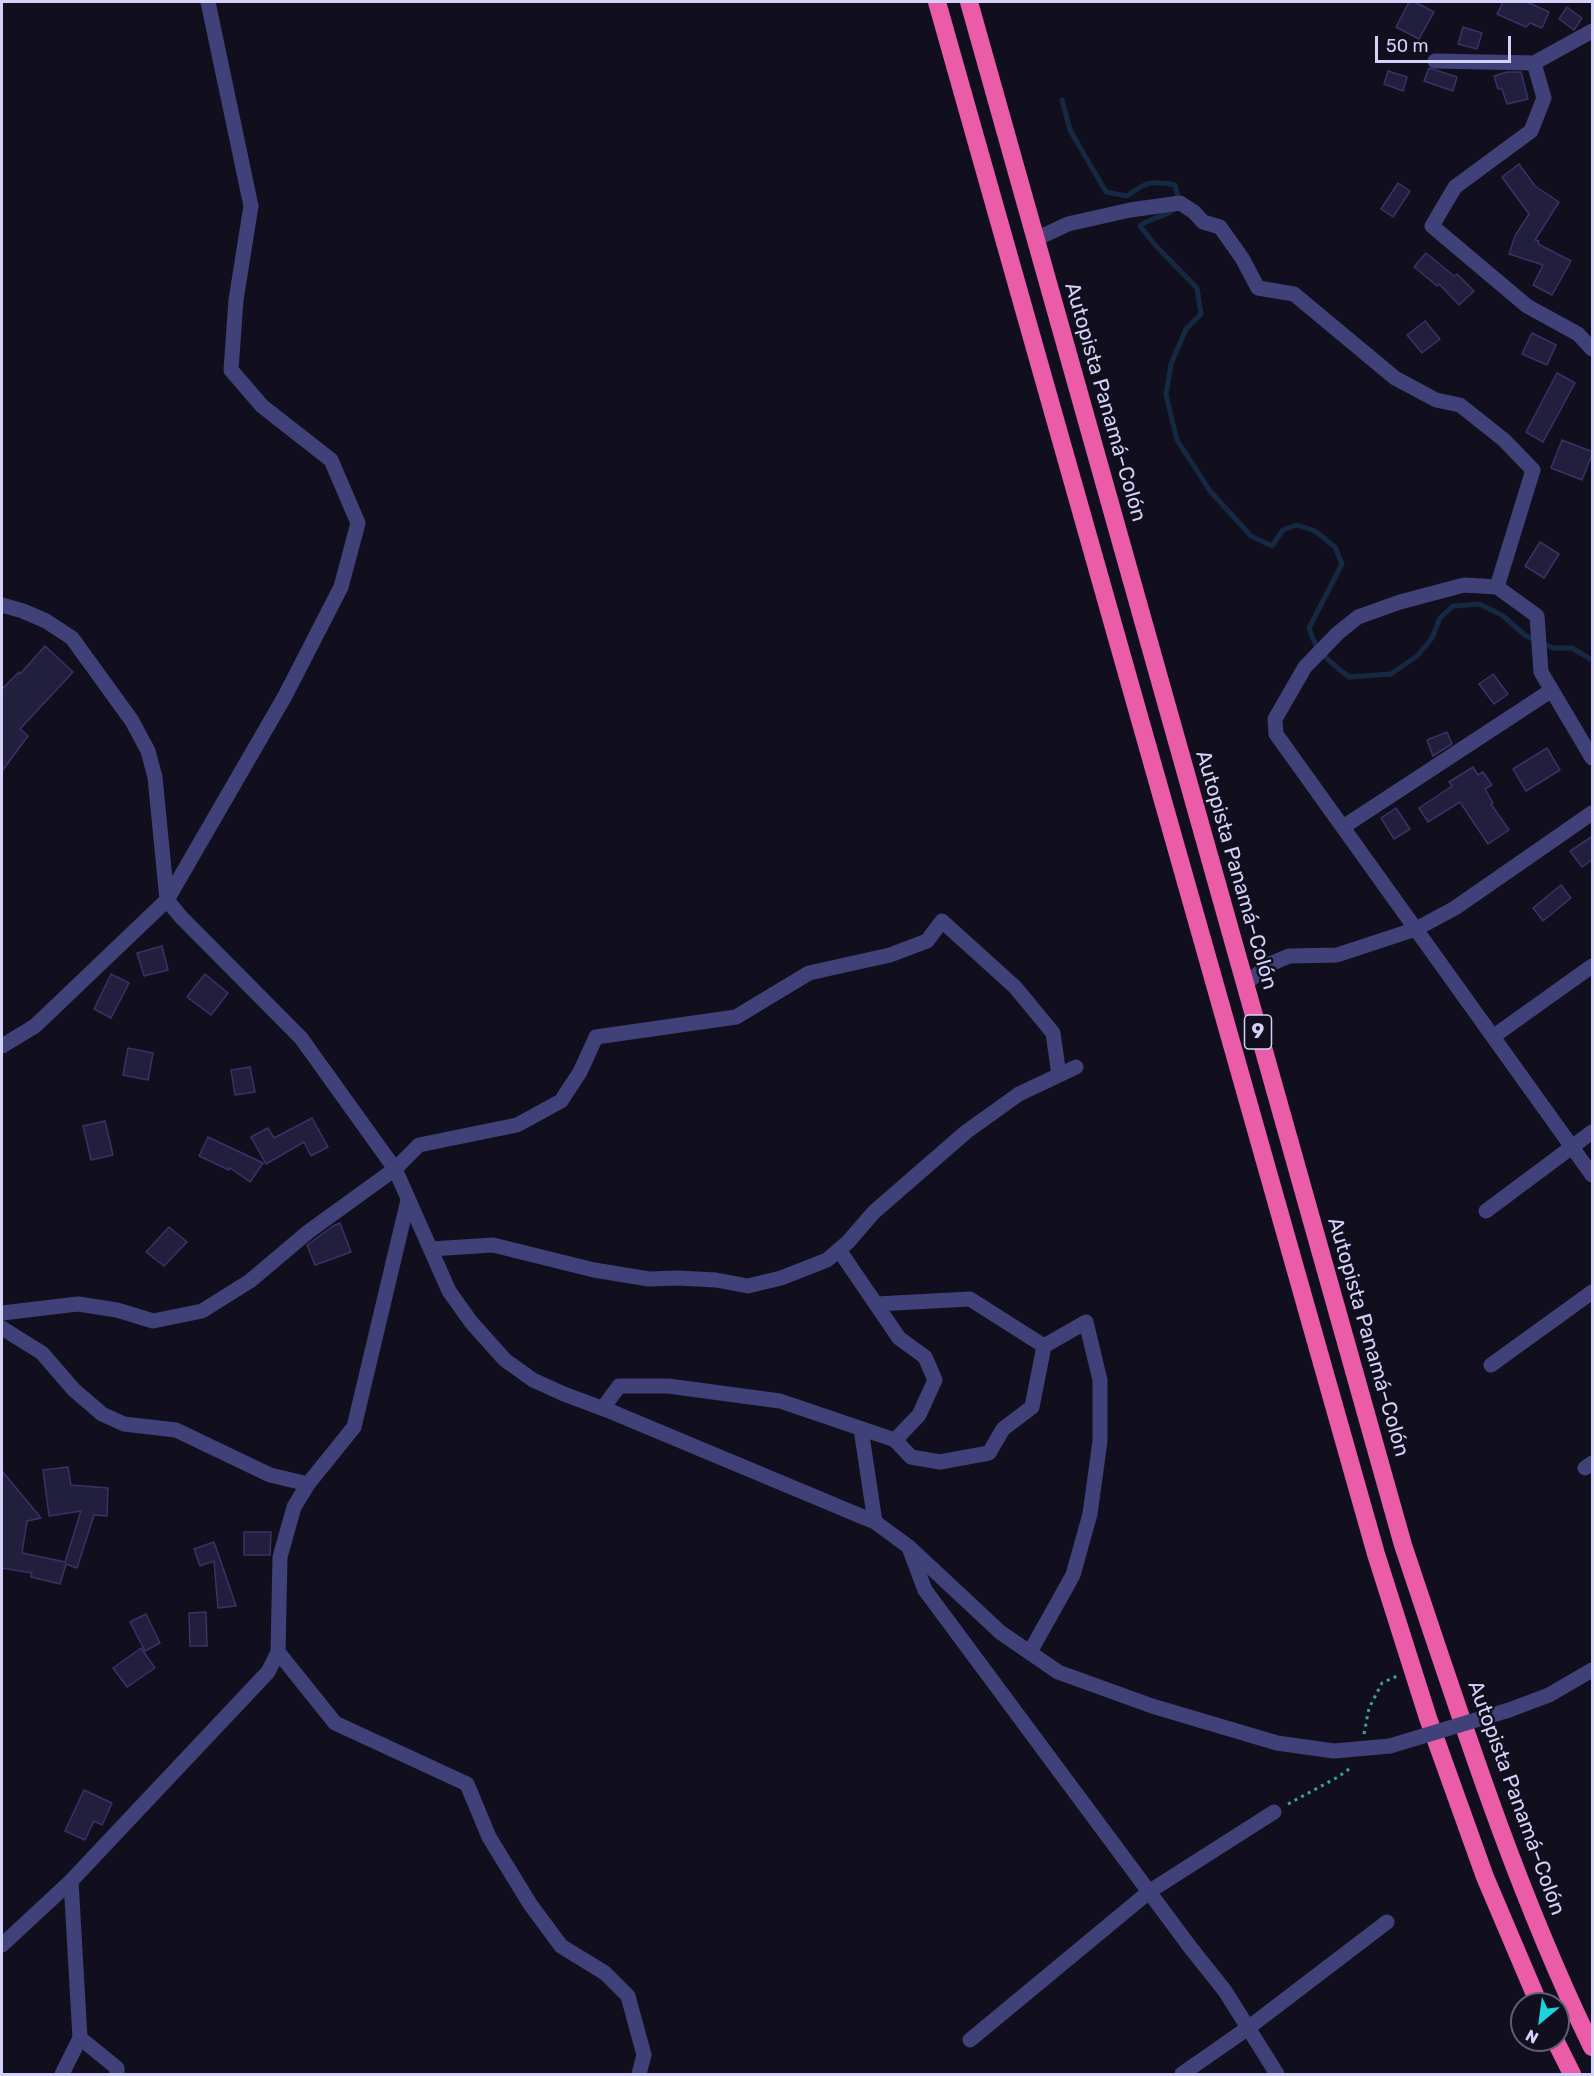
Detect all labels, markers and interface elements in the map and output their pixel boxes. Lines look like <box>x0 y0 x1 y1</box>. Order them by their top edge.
scale bar <box>1378 24 1514 62</box>
text: 50 m <box>1386 35 1429 57</box>
street label: Autopista Panamá–Colón <box>1059 280 1151 524</box>
street label: Autopista Panamá–Colón <box>1190 748 1282 992</box>
road number: 9 <box>1244 1015 1272 1049</box>
street label: Autopista Panamá–Colón <box>1322 1215 1414 1459</box>
street label: Autopista Panamá–Colón <box>1462 1677 1570 1919</box>
north arrow <box>1510 1992 1570 2052</box>
text: N <box>1522 2025 1542 2048</box>

